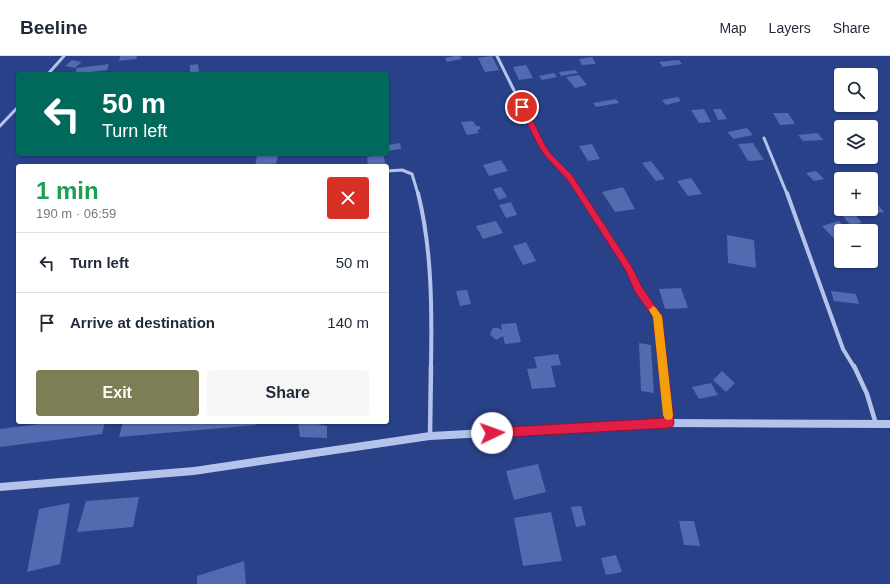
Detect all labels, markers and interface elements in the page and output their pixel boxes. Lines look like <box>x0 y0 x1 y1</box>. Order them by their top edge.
text: Beeline <box>20 17 88 38</box>
text: Map <box>719 20 747 36</box>
text: Layers <box>769 20 811 36</box>
text: Share <box>833 20 870 36</box>
map controls <box>834 68 878 268</box>
button: search <box>834 68 878 112</box>
icon: left <box>36 88 88 140</box>
text: 50 m <box>102 88 166 119</box>
pin <box>505 90 539 124</box>
icon: arrive <box>511 96 533 118</box>
button: layers <box>834 120 878 164</box>
text: Turn left <box>102 121 167 141</box>
button: + <box>834 172 878 216</box>
text: 1 min <box>36 177 99 204</box>
button: close <box>327 177 369 219</box>
text: 190 m · 06:59 <box>36 206 116 221</box>
button: − <box>834 224 878 268</box>
icon: left <box>36 252 58 274</box>
text: Turn left <box>70 254 129 271</box>
text: 50 m <box>336 254 369 271</box>
icon: arrive <box>36 312 58 334</box>
text: Arrive at destination <box>70 314 215 331</box>
text: 140 m <box>327 314 369 331</box>
button: Exit <box>36 370 199 416</box>
button: Share <box>207 370 369 416</box>
position arrow <box>471 412 513 454</box>

